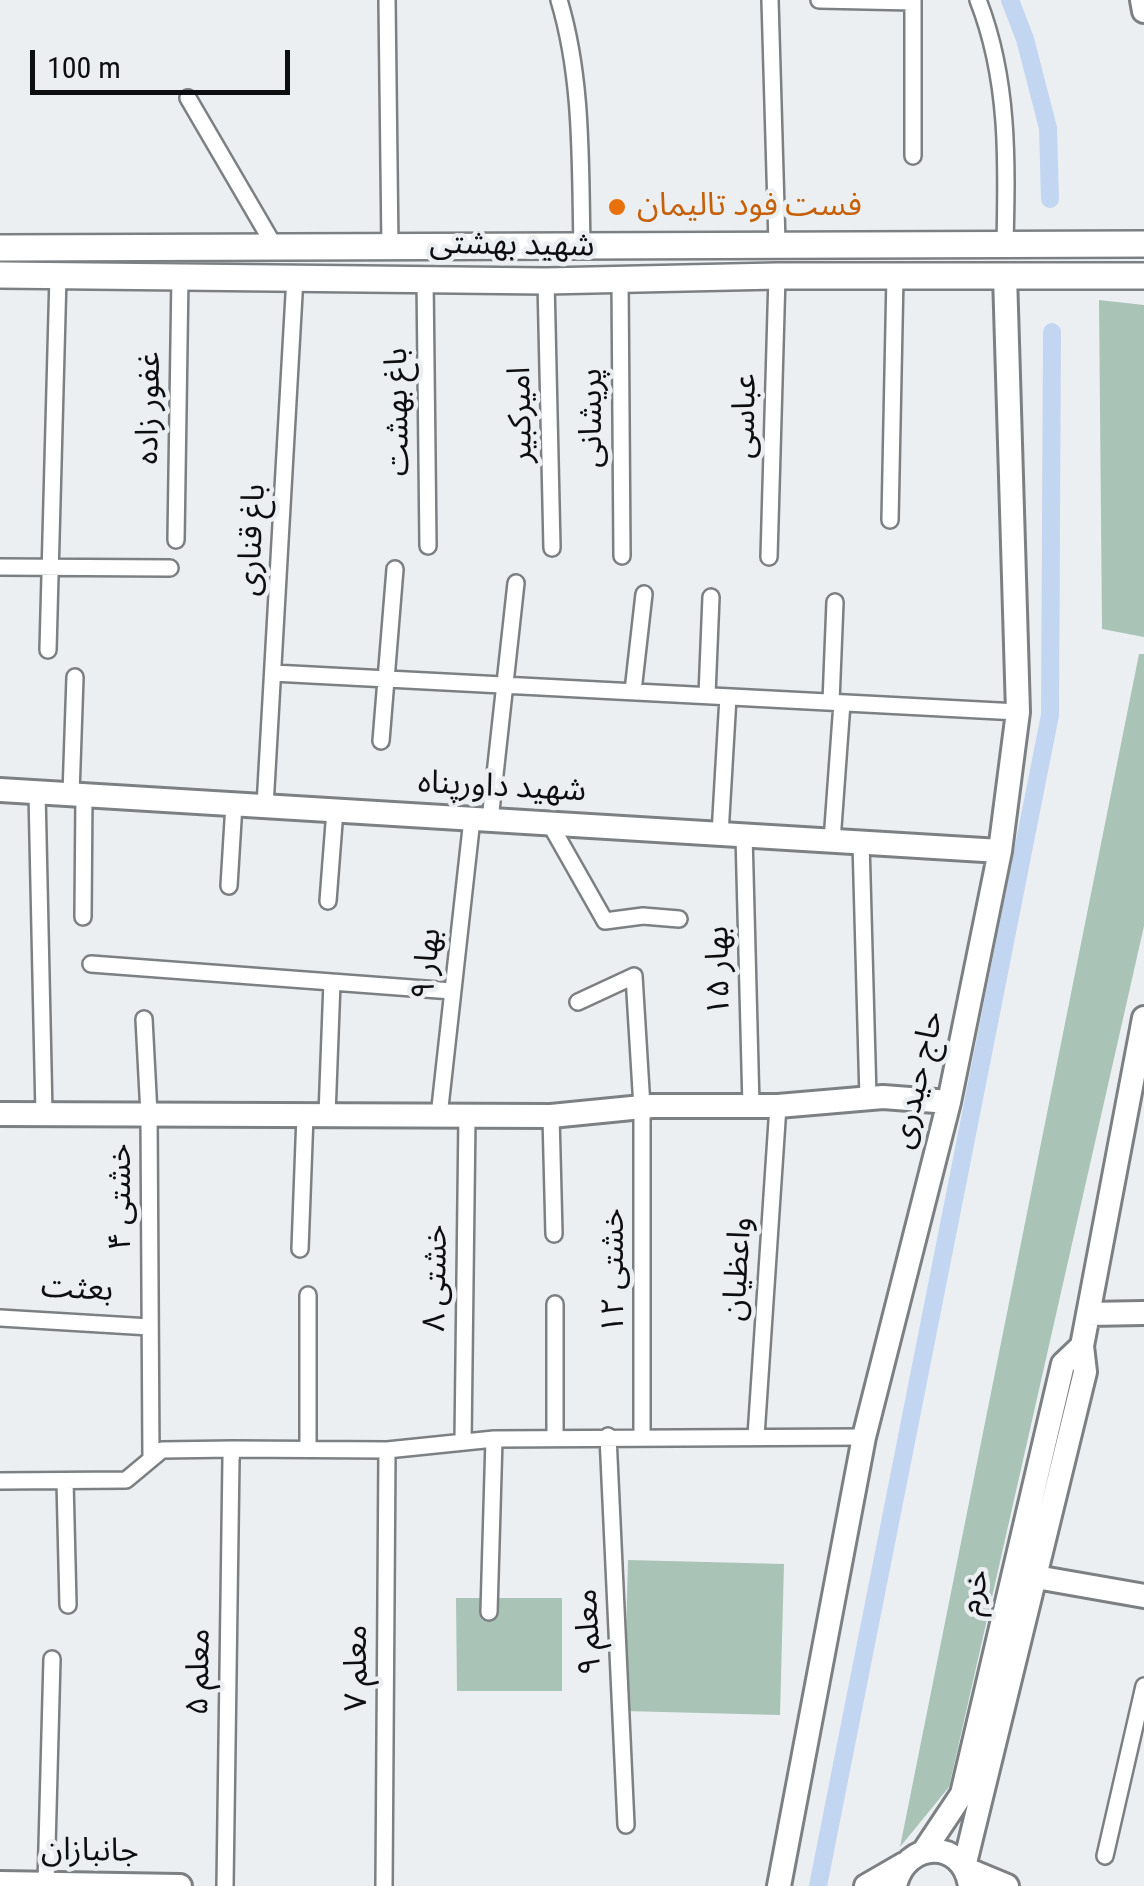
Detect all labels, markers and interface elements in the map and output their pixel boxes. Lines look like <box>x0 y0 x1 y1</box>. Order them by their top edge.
scale bar <box>35 30 295 92</box>
text: 100 m <box>47 50 121 85</box>
place label: فست فود تالیمان <box>637 188 862 226</box>
marker: فست فود تالیمان <box>606 196 628 218</box>
street label: شهید بهشتی <box>429 225 595 267</box>
street label: باغ بهشت <box>379 347 419 477</box>
street label: غفور زاده <box>130 351 170 465</box>
street label: امیرکبیر <box>502 366 542 464</box>
street label: پریشانی <box>574 368 612 468</box>
street label: عباسی <box>726 373 766 459</box>
street label: باغ قناری <box>231 483 275 597</box>
street label: شهید داورپناه <box>417 764 587 812</box>
street label: بهار ۹ <box>405 926 451 1002</box>
street label: بهار ۱۵ <box>700 926 740 1016</box>
street label: حاج حیدری <box>885 1008 953 1152</box>
street label: خشتی ۴ <box>103 1143 141 1251</box>
street label: خشتی ۱۲ <box>596 1208 634 1334</box>
street label: واعظیان <box>716 1216 762 1322</box>
street label: خشتی ۸ <box>417 1224 457 1332</box>
street label: بعثت <box>40 1269 114 1311</box>
street label: خرم <box>952 1565 1000 1619</box>
street label: معلم ۹ <box>569 1588 611 1676</box>
street label: معلم ۷ <box>339 1625 377 1711</box>
street label: معلم ۵ <box>180 1628 220 1716</box>
street label: جانبازان <box>41 1832 139 1872</box>

